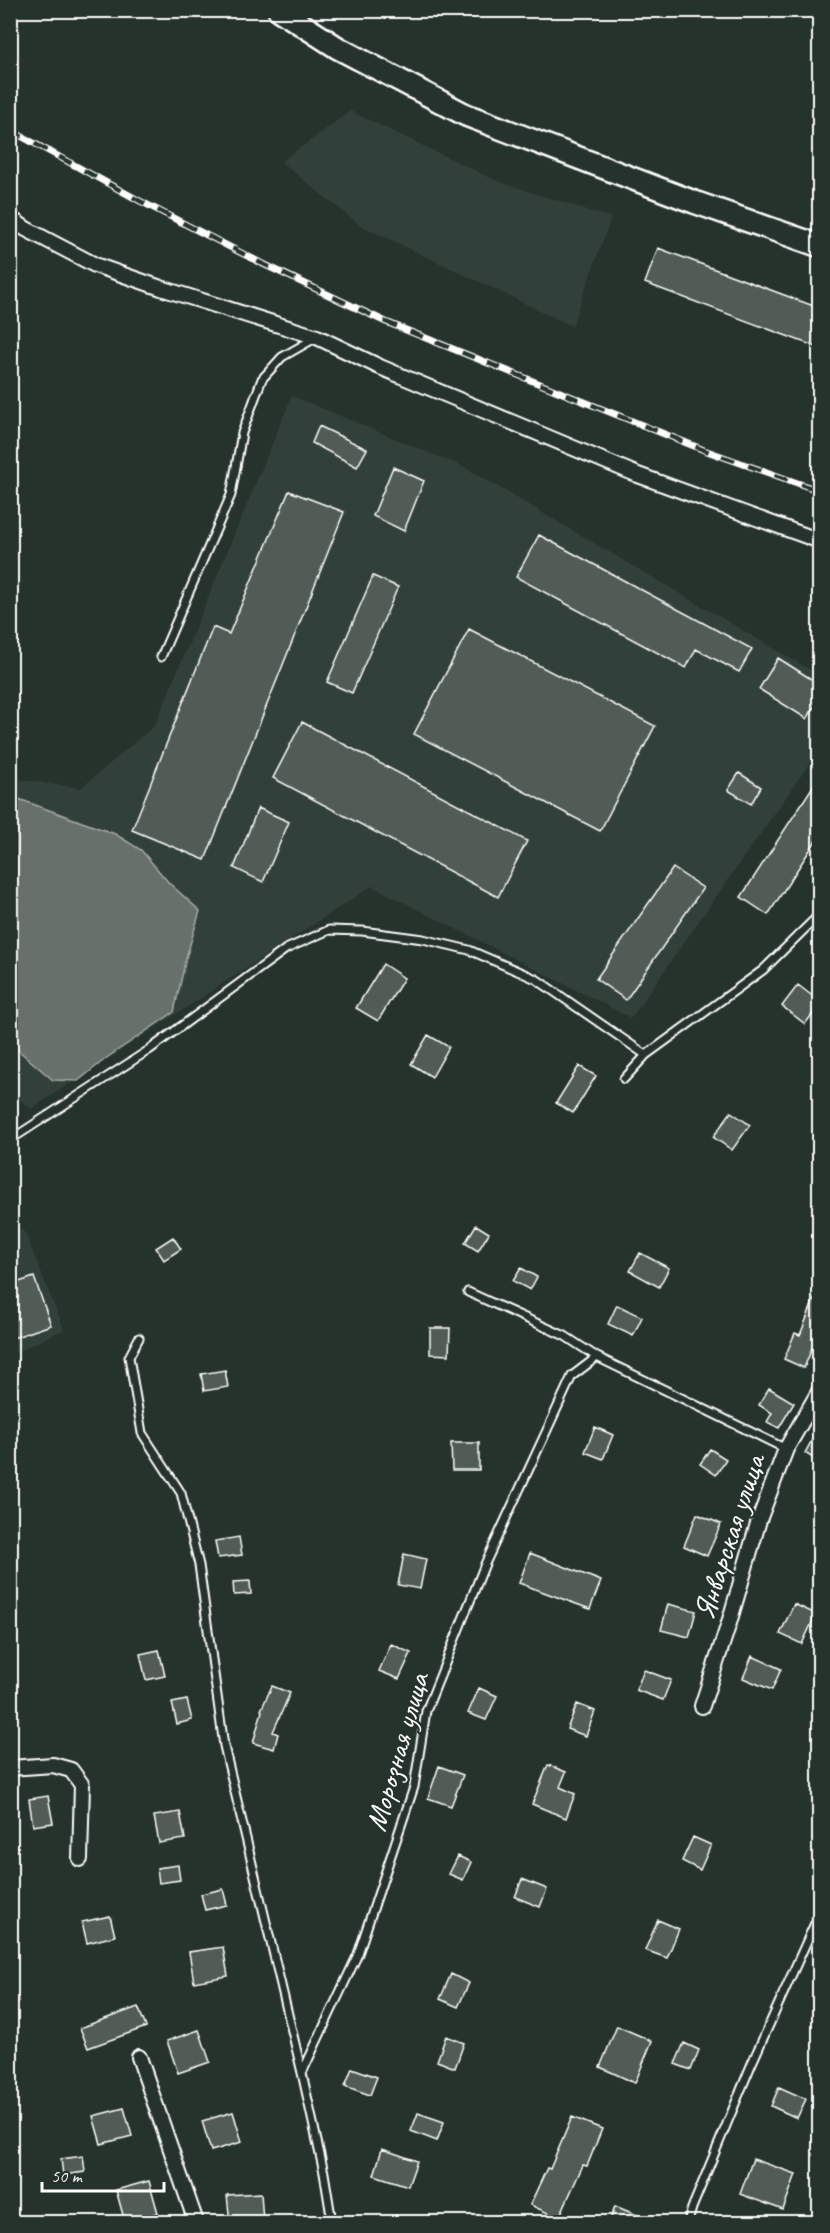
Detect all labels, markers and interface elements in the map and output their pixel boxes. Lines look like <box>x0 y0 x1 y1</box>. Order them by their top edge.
street label: Январская улица <box>685 1447 774 1624</box>
street label: Морозная улица <box>356 1667 438 1835</box>
scale bar <box>42 2155 164 2193</box>
text: 50 m <box>51 2165 84 2187</box>

